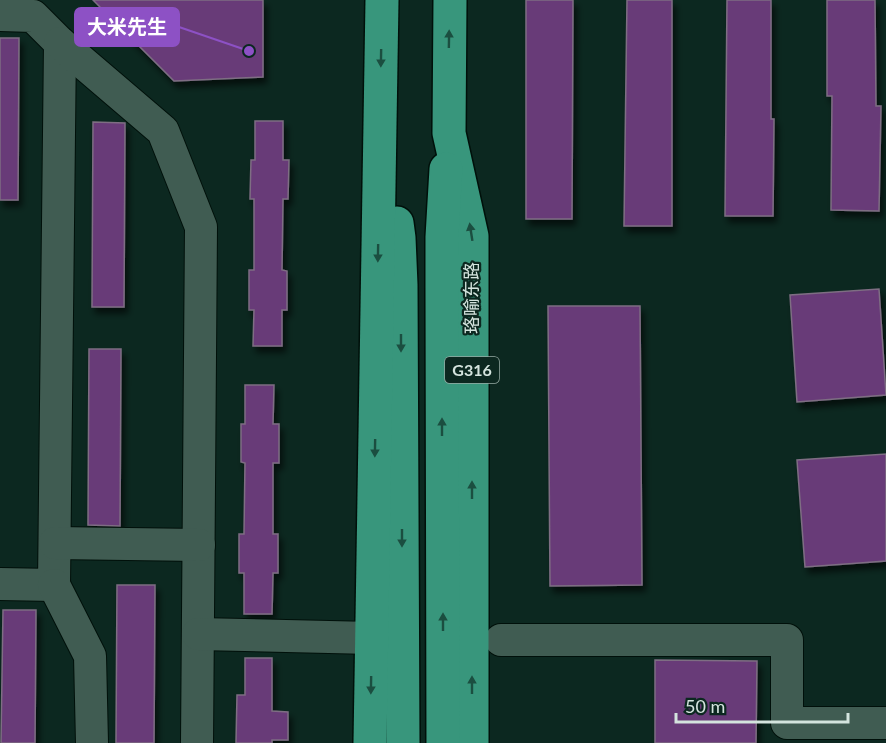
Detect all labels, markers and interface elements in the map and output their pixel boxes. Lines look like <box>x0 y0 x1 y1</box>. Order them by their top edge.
callout: 大米先生 <box>75 8 179 46</box>
text: 大米先生 <box>87 14 167 38</box>
one-way arrow <box>445 30 454 49</box>
one-way arrow <box>376 49 385 68</box>
one-way arrow <box>466 222 475 241</box>
one-way arrow <box>373 244 382 263</box>
street label: 珞喻东路 <box>460 262 482 334</box>
one-way arrow <box>396 334 406 353</box>
road number: G316 <box>445 357 499 383</box>
one-way arrow <box>437 417 447 436</box>
one-way arrow <box>370 439 380 458</box>
one-way arrow <box>467 480 477 499</box>
one-way arrow <box>397 529 407 548</box>
one-way arrow <box>438 612 448 631</box>
one-way arrow <box>467 675 477 694</box>
one-way arrow <box>366 676 376 695</box>
scale bar <box>676 686 848 724</box>
text: 50 m <box>685 695 725 717</box>

